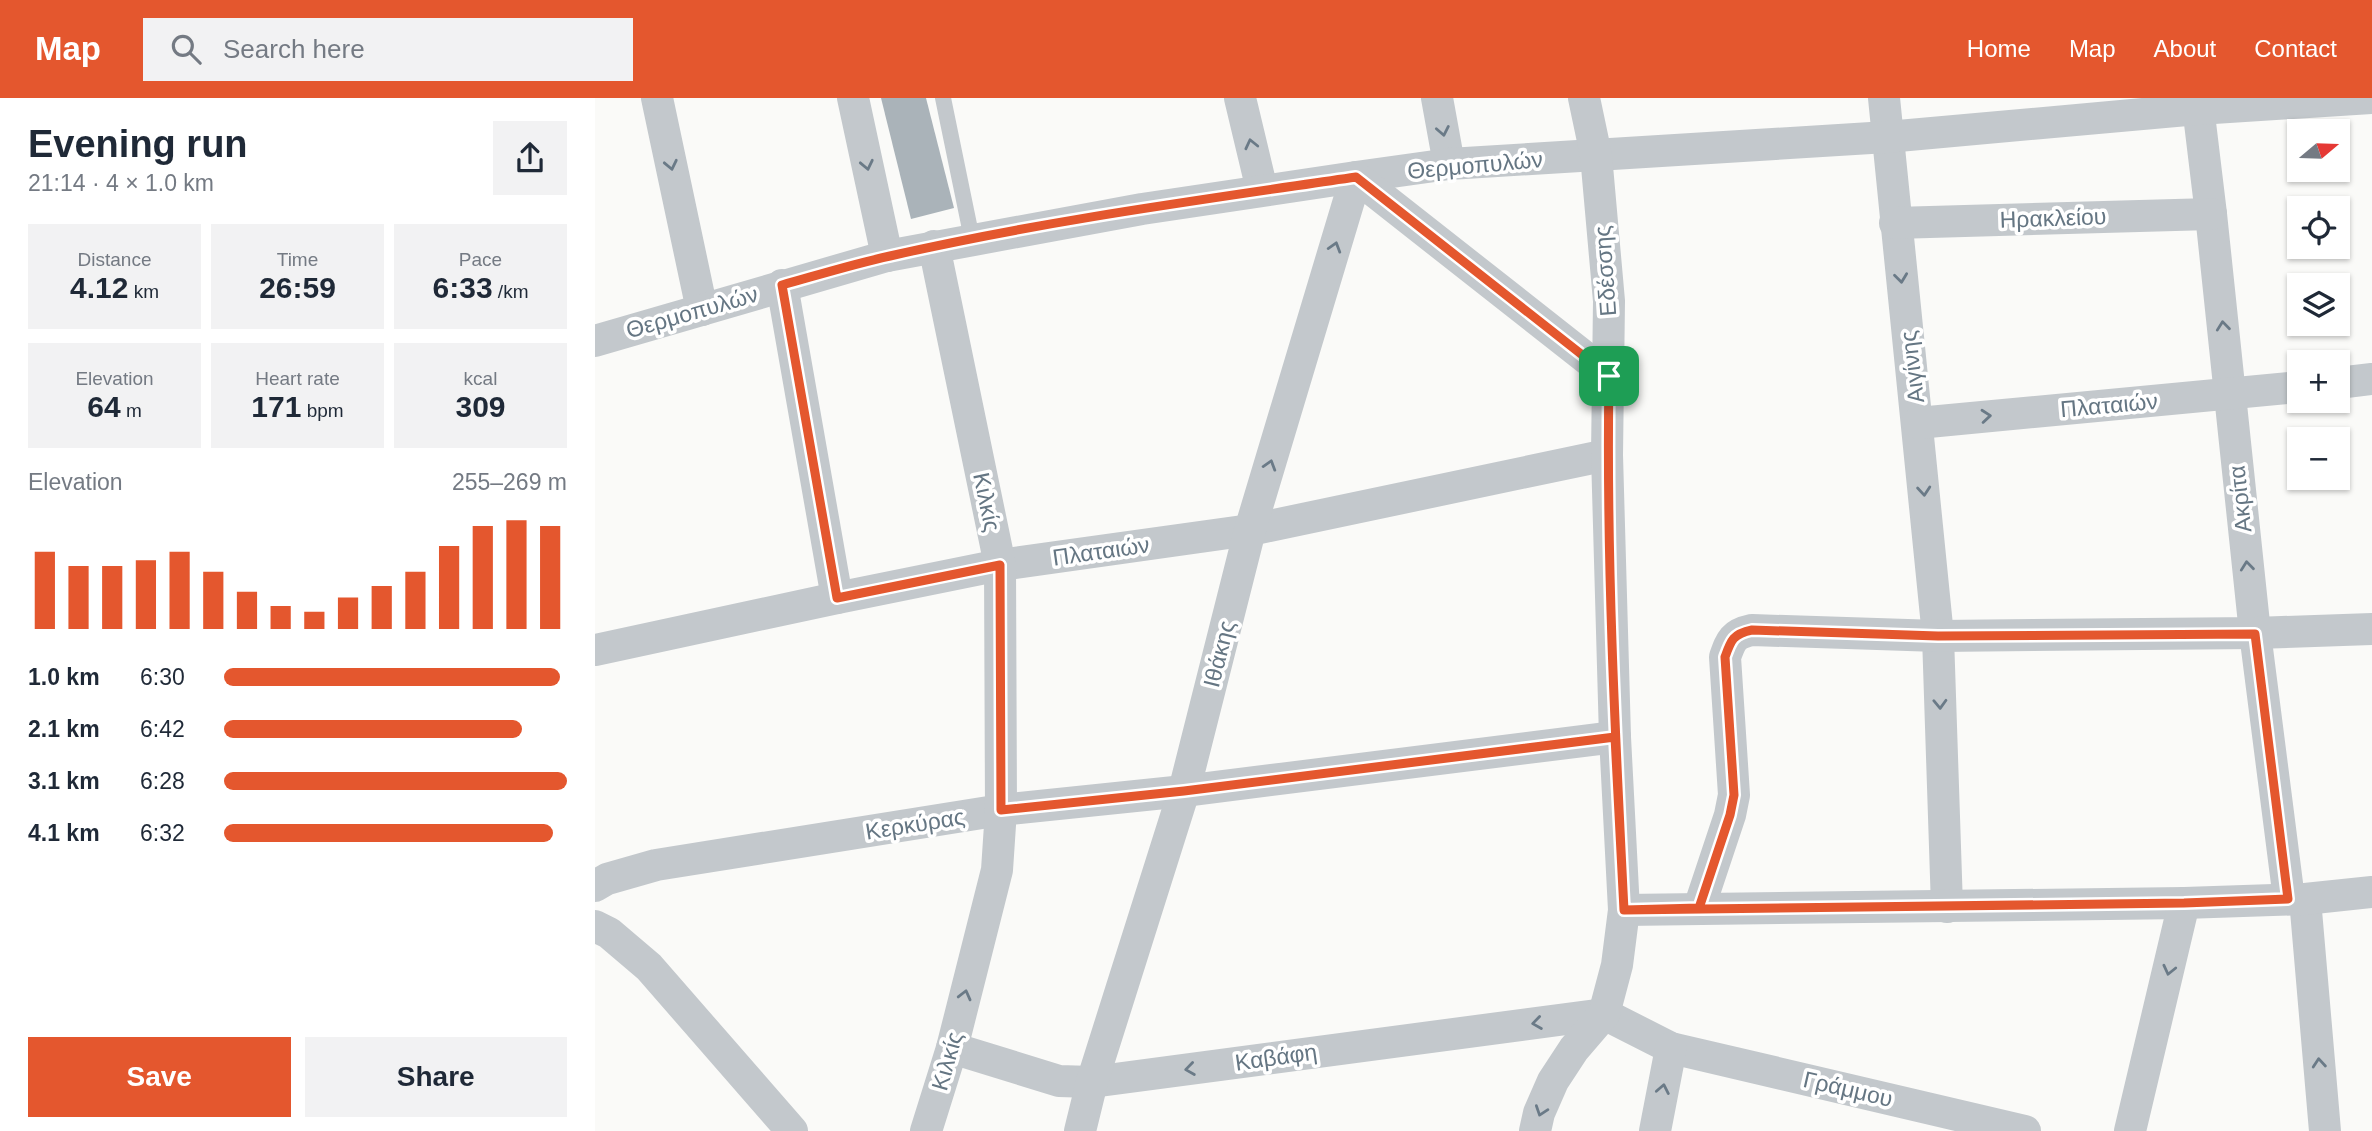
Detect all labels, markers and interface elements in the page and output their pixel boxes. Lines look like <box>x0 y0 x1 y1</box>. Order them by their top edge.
search box <box>143 18 633 81</box>
text: Map <box>35 30 101 67</box>
icon: search <box>167 30 205 68</box>
text: Search here <box>223 34 365 64</box>
text: Home <box>1967 35 2031 62</box>
text: Map <box>2069 35 2116 62</box>
text: About <box>2154 35 2216 62</box>
text: Contact <box>2254 35 2337 62</box>
north arrow <box>2287 119 2350 182</box>
map controls <box>2287 119 2350 490</box>
button: share <box>493 121 567 195</box>
text: Evening run <box>28 123 248 165</box>
one-way arrow <box>1434 125 1449 137</box>
one-way arrow <box>1245 138 1259 150</box>
street label: Θερμοπυλών <box>1406 146 1544 184</box>
one-way arrow <box>663 159 678 171</box>
one-way arrow <box>859 159 873 171</box>
text: 21:14 · 4 × 1.0 km <box>28 170 214 196</box>
button: locate <box>2287 196 2350 259</box>
street label: Ηρακλείου <box>1999 203 2107 233</box>
street label: Εδέσσης <box>1589 225 1621 317</box>
one-way arrow <box>1326 241 1341 253</box>
text: Distance <box>78 249 151 270</box>
text: Time <box>277 249 318 270</box>
text: Pace <box>459 249 502 270</box>
text: 4.12 <box>70 271 128 304</box>
text: 26:59 <box>259 271 336 304</box>
text: 6:33 <box>433 271 493 304</box>
one-way arrow <box>1894 272 1909 284</box>
button: layers <box>2287 273 2350 336</box>
text: km <box>128 281 159 302</box>
text: /km <box>493 281 528 302</box>
street label: Θερμοπυλών <box>623 281 761 343</box>
one-way arrow <box>2215 320 2230 332</box>
street label: Αιγίνης <box>1895 329 1929 405</box>
pin <box>1579 346 1639 406</box>
button: + <box>2287 350 2350 413</box>
icon: arrive <box>1590 357 1628 395</box>
text: Elevation <box>75 368 154 389</box>
text: Heart rate <box>255 368 340 389</box>
text: kcal <box>464 368 497 389</box>
street label: Πλαταιών <box>2059 388 2159 422</box>
text: 64 <box>87 390 121 423</box>
text: 171 <box>251 390 301 423</box>
text: 309 <box>455 390 506 423</box>
text: m <box>121 400 142 421</box>
text: bpm <box>301 400 344 421</box>
one-way arrow <box>1980 409 1992 424</box>
button: − <box>2287 427 2350 490</box>
one-way arrow <box>1261 459 1276 471</box>
street label: Ακρίτα <box>2224 464 2256 534</box>
text: Elevation <box>28 469 123 495</box>
text: 255–269 m <box>452 469 567 495</box>
street label: Κιλκίς <box>968 470 1006 534</box>
one-way arrow <box>1916 485 1931 496</box>
street label: Πλαταιών <box>1051 531 1151 571</box>
one-way arrow <box>2240 560 2255 571</box>
street label: Ιθάκης <box>1198 618 1240 690</box>
text: 1.0 km <box>28 664 100 690</box>
text: 6:30 <box>140 664 185 690</box>
one-way arrow <box>1933 699 1948 710</box>
text: 2.1 km <box>28 716 100 742</box>
text: 6:42 <box>140 716 185 742</box>
text: 3.1 km <box>28 768 100 794</box>
text: 6:28 <box>140 768 185 794</box>
street label: Κερκύρας <box>863 803 967 845</box>
text: 4.1 km <box>28 820 100 846</box>
text: 6:32 <box>140 820 185 846</box>
one-way arrow <box>2162 964 2177 976</box>
one-way arrow <box>957 989 971 1001</box>
one-way arrow <box>1531 1015 1543 1030</box>
street label: Κιλκίς <box>926 1029 968 1093</box>
button: Save <box>28 1037 291 1117</box>
button: Share <box>305 1037 567 1117</box>
street label: Καβάφη <box>1233 1038 1319 1076</box>
one-way arrow <box>2312 1057 2327 1069</box>
one-way arrow <box>1184 1061 1196 1076</box>
street label: Γράμμου <box>1801 1066 1895 1112</box>
one-way arrow <box>1655 1083 1670 1095</box>
one-way arrow <box>1535 1104 1549 1116</box>

